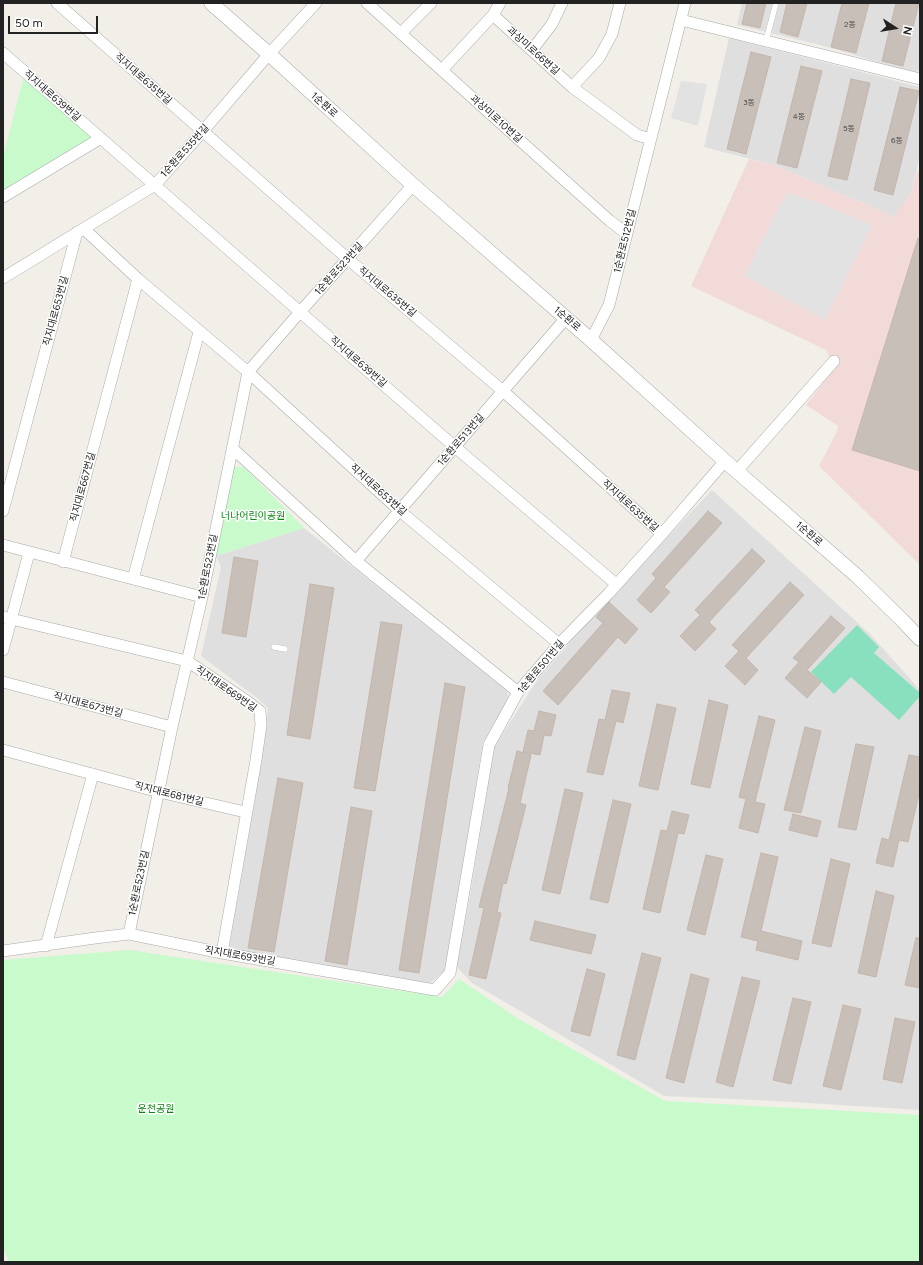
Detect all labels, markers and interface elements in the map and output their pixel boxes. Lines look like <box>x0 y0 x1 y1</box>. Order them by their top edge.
scale bar <box>10 8 100 34</box>
north arrow <box>875 8 915 48</box>
text: 50 m <box>15 16 43 30</box>
house number: 2동 <box>844 20 856 30</box>
street label: 과상미로66번길 <box>504 24 562 78</box>
text: N <box>900 25 914 36</box>
street label: 직지대로635번길 <box>112 51 174 107</box>
street label: 직지대로639번길 <box>21 68 83 124</box>
street label: 1순환로 <box>308 90 340 120</box>
street label: 과상미로10번길 <box>468 93 524 145</box>
house number: 3동 <box>743 98 755 108</box>
house number: 4동 <box>793 112 805 122</box>
street label: 1순환로535번길 <box>158 122 212 180</box>
house number: 5동 <box>843 124 855 134</box>
house number: 6동 <box>891 136 903 146</box>
street label: 1순환로512번길 <box>611 208 639 274</box>
street label: 1순환로523번길 <box>312 240 366 298</box>
street label: 직지대로635번길 <box>356 264 418 320</box>
street label: 직지대로653번길 <box>41 275 71 347</box>
street label: 1순환로 <box>551 304 583 334</box>
street label: 직지대로639번길 <box>327 334 389 390</box>
street label: 1순환로513번길 <box>435 411 487 469</box>
street label: 직지대로667번길 <box>68 451 98 523</box>
street label: 직지대로653번길 <box>347 461 409 519</box>
street label: 직지대로635번길 <box>599 477 661 535</box>
park label: 너나어린이공원 <box>221 510 285 522</box>
street label: 1순환로 <box>793 519 825 549</box>
street label: 1순환로523번길 <box>196 533 220 601</box>
street label: 1순환로501번길 <box>515 638 567 696</box>
street label: 직지대로669번길 <box>193 663 259 715</box>
street label: 직지대로673번길 <box>52 690 124 720</box>
street label: 직지대로681번길 <box>133 780 205 808</box>
street label: 1순환로523번길 <box>126 849 152 917</box>
street label: 직지대로693번길 <box>204 944 276 968</box>
park label: 운천공원 <box>138 1103 174 1115</box>

